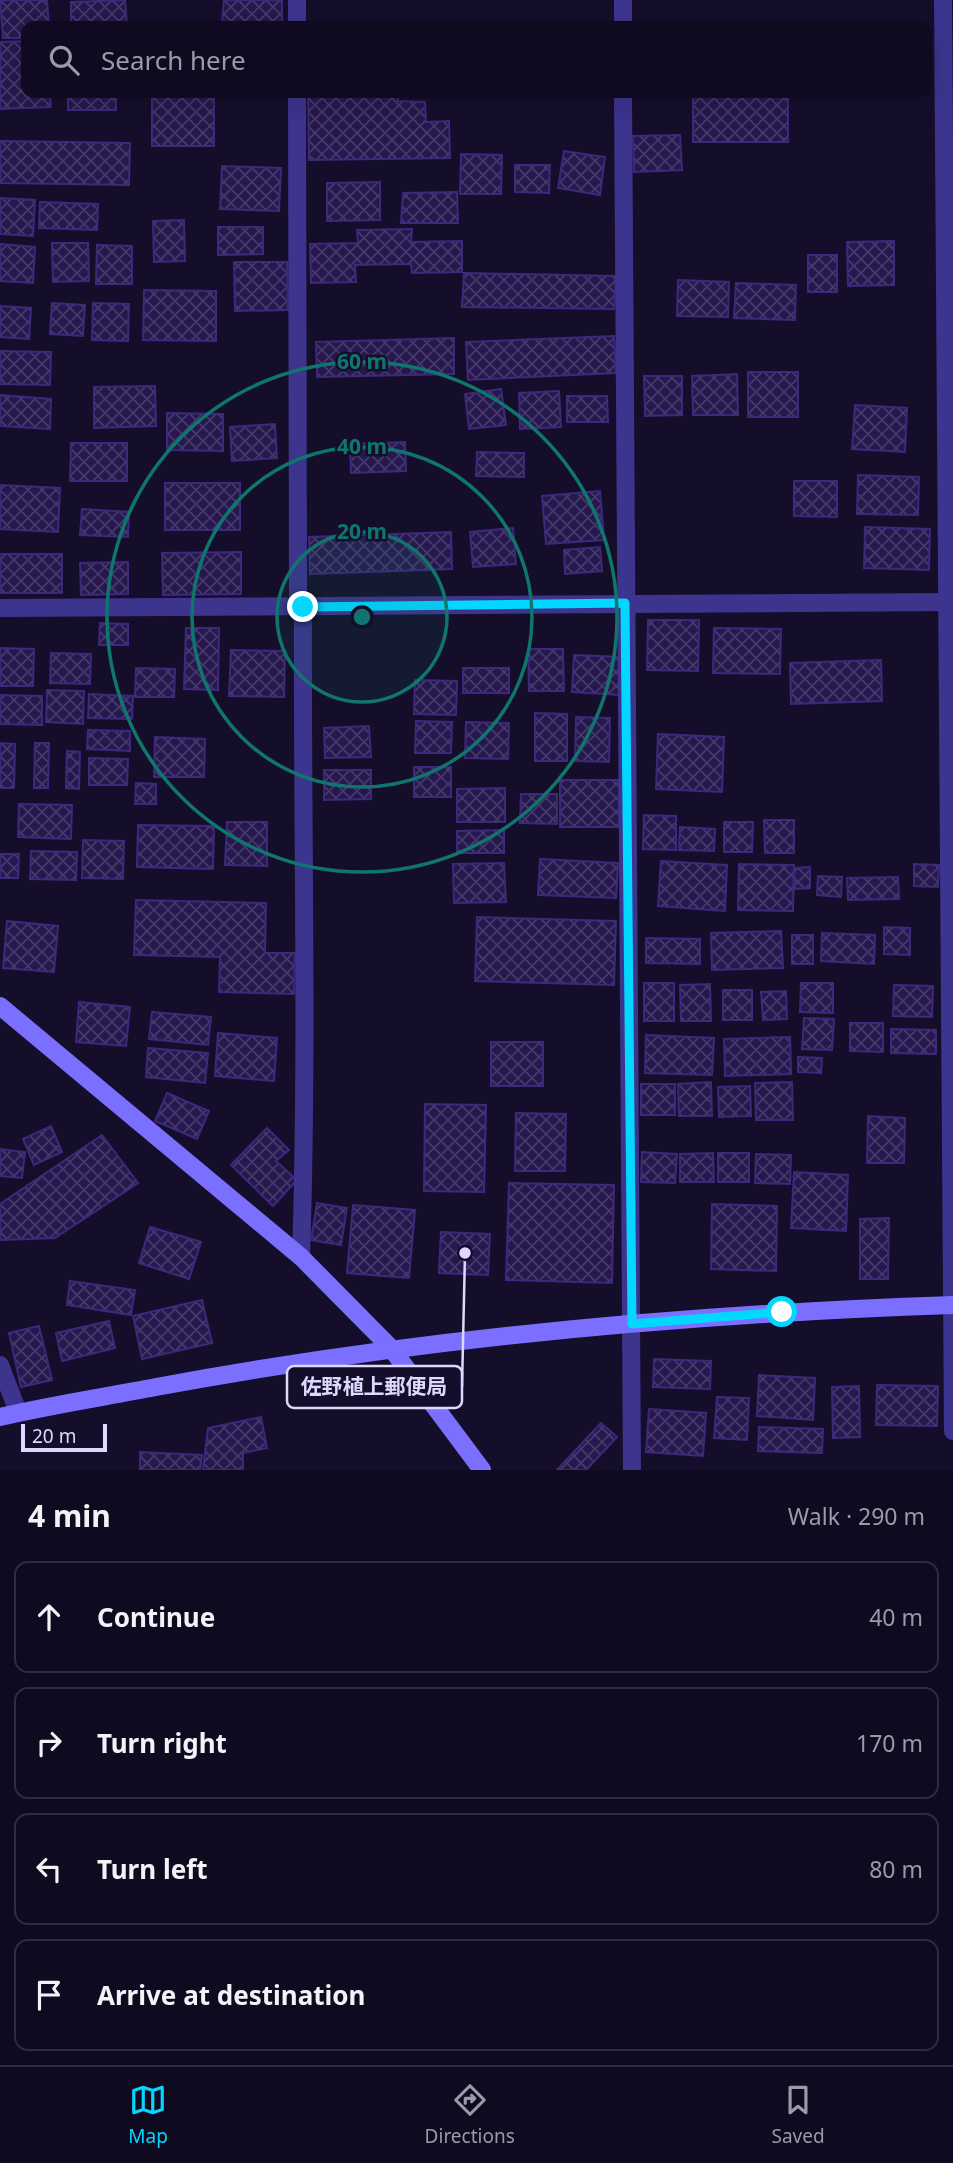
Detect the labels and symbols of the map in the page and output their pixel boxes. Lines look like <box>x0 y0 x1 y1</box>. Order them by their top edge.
text: 60 m <box>337 347 387 375</box>
text: 40 m <box>337 432 387 460</box>
text: 20 m <box>337 517 387 545</box>
route end <box>287 591 318 622</box>
centre of rings <box>350 605 374 629</box>
route start <box>766 1296 797 1327</box>
callout: 佐野植上郵便局 <box>287 1366 462 1408</box>
text: 佐野植上郵便局 <box>301 1372 448 1400</box>
scale bar <box>21 1421 107 1453</box>

